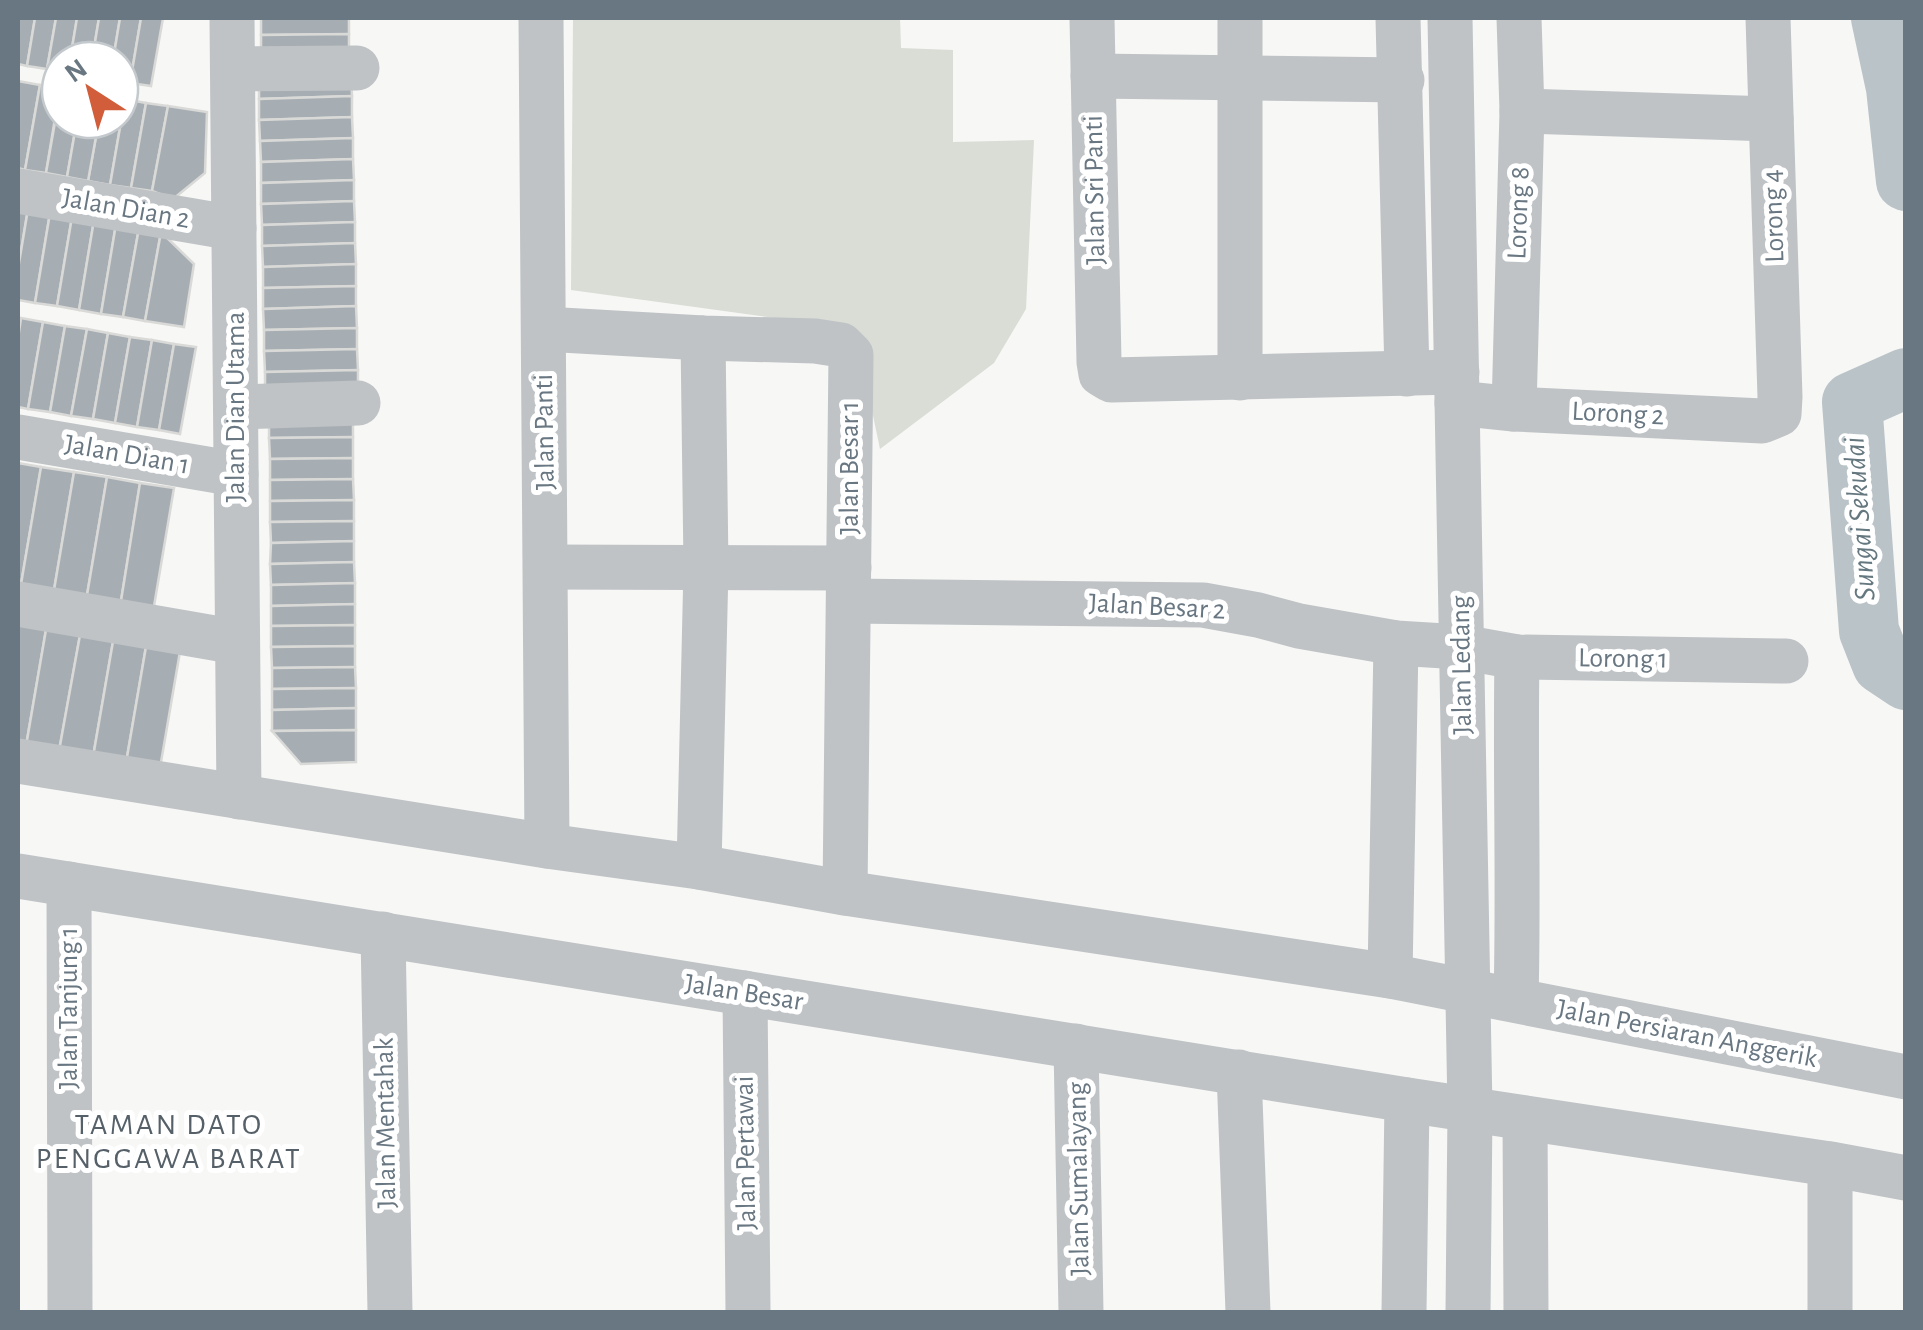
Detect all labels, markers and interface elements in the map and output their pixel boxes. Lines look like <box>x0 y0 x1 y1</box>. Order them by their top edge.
north arrow <box>40 40 140 140</box>
text: N <box>60 54 93 88</box>
street label: Jalan Sri Panti <box>1080 115 1110 265</box>
street label: Lorong 8 <box>1503 166 1535 260</box>
street label: Lorong 4 <box>1758 169 1790 263</box>
street label: Jalan Dian 2 <box>60 184 192 234</box>
street label: Jalan Dian Utama <box>222 312 250 502</box>
street label: Jalan Panti <box>530 374 560 490</box>
street label: Lorong 2 <box>1571 398 1665 430</box>
street label: Jalan Besar 1 <box>836 401 864 535</box>
street label: Jalan Dian 1 <box>63 430 191 480</box>
water label: Sungai Sekudai <box>1839 436 1881 602</box>
street label: Jalan Besar 2 <box>1088 589 1226 625</box>
street label: Jalan Ledang <box>1447 595 1477 735</box>
street label: Lorong 1 <box>1578 644 1668 674</box>
street label: Jalan Tanjung 1 <box>55 927 83 1089</box>
street label: Jalan Besar <box>683 970 805 1016</box>
street label: Jalan Persiaran Anggerik <box>1555 995 1820 1073</box>
street label: Jalan Mentahak <box>371 1037 401 1209</box>
street label: Jalan Pertawai <box>731 1075 761 1231</box>
street label: Jalan Sumalayang <box>1063 1081 1095 1276</box>
district label: TAMAN DATO PENGGAWA BARAT <box>36 1110 302 1174</box>

